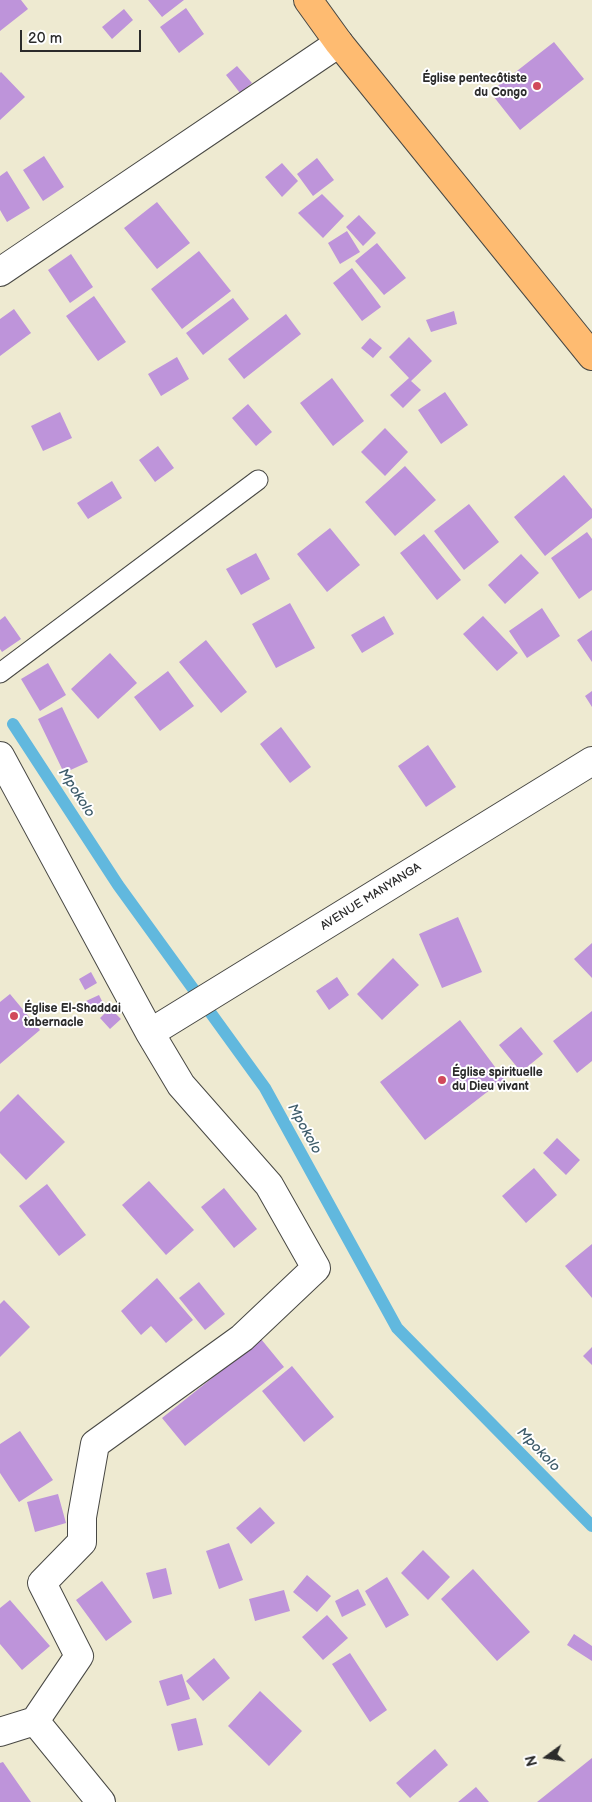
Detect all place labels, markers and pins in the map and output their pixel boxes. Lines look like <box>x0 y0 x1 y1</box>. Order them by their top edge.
place label: Église pentecôtiste du Congo <box>422 72 527 100</box>
marker: Église pentecôtiste du Congo <box>531 80 543 92</box>
place label: Église El-Shaddai tabernacle <box>24 1002 121 1030</box>
marker: Église El-Shaddai tabernacle <box>8 1010 20 1022</box>
place label: Église spirituelle du Dieu vivant <box>452 1066 543 1094</box>
marker: Église spirituelle du Dieu vivant <box>436 1074 448 1086</box>

